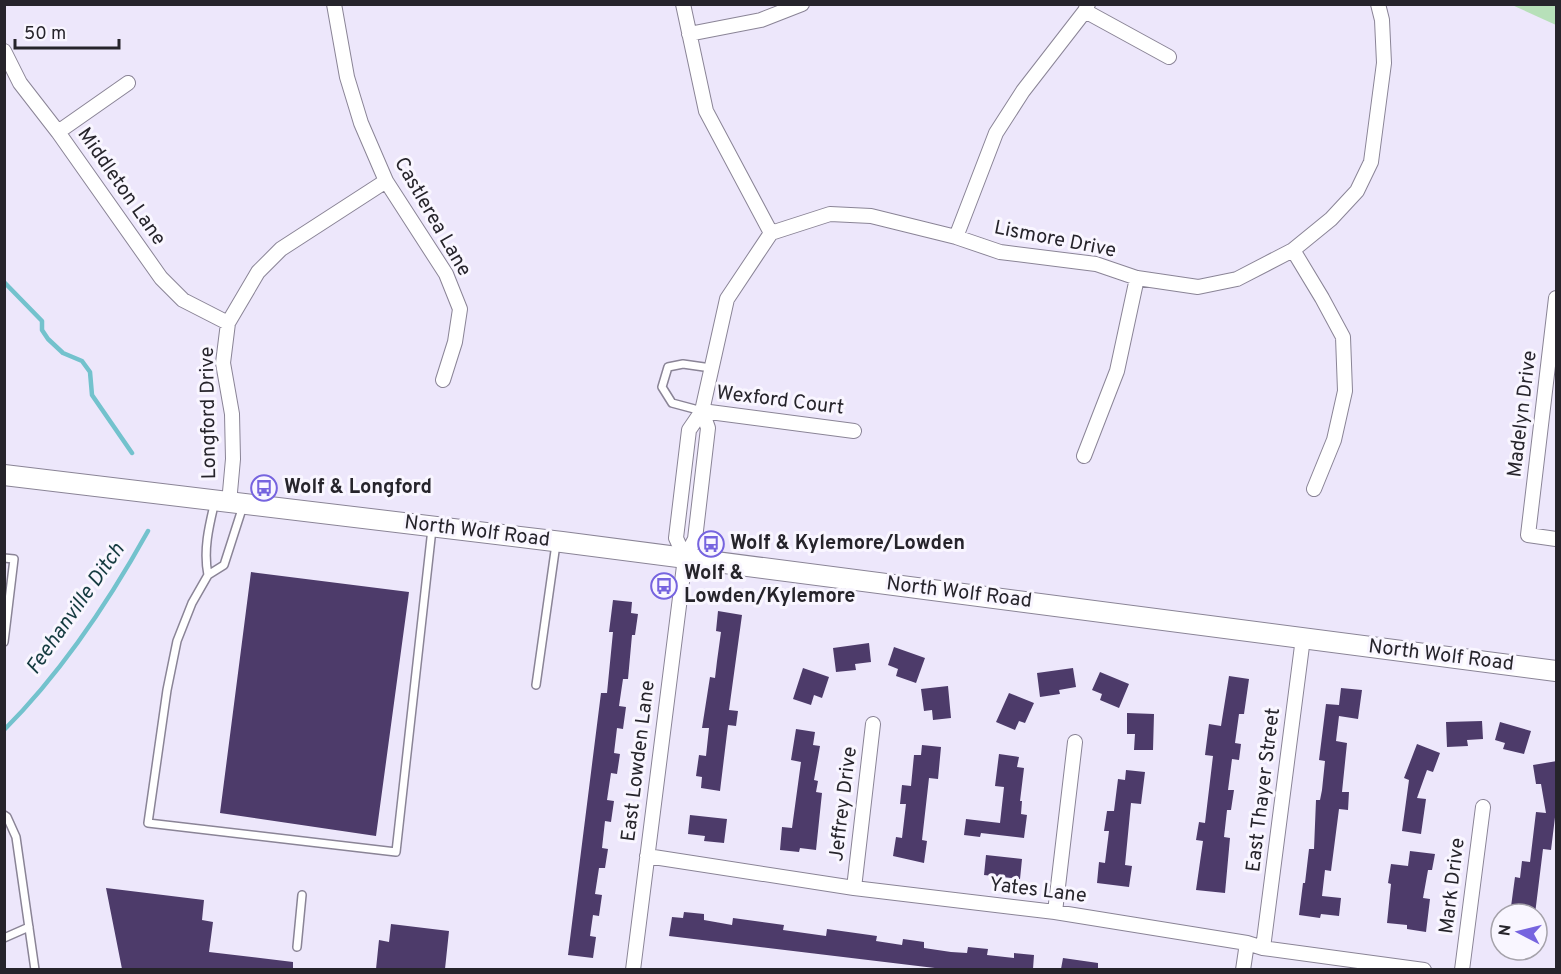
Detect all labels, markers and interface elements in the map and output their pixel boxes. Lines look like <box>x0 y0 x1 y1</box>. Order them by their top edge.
scale bar <box>15 12 118 50</box>
text: 50 m <box>24 23 66 46</box>
street label: Middleton Lane <box>71 123 171 251</box>
street label: Castlerea Lane <box>387 153 477 281</box>
street label: Lismore Drive <box>992 215 1118 265</box>
street label: Longford Drive <box>195 346 223 480</box>
street label: Madelyn Drive <box>1502 349 1544 479</box>
street label: Wexford Court <box>715 380 845 422</box>
bus stop icon: Wolf & Longford <box>249 473 279 503</box>
place label: Wolf & Longford <box>284 475 432 501</box>
street label: North Wolf Road <box>403 510 551 554</box>
bus stop icon: Wolf & Kylemore/Lowden <box>696 529 726 559</box>
place label: Wolf & Kylemore/Lowden <box>730 531 965 557</box>
water label: Feehanville Ditch <box>21 537 132 680</box>
place label: Wolf & Lowden/Kylemore <box>684 561 856 610</box>
bus stop icon: Wolf & Lowden/Kylemore <box>649 571 679 601</box>
street label: North Wolf Road <box>885 571 1033 615</box>
street label: North Wolf Road <box>1367 634 1515 678</box>
street label: East Lowden Lane <box>616 679 662 843</box>
street label: East Thayer Street <box>1241 706 1287 874</box>
street label: Jeffrey Drive <box>824 745 864 863</box>
street label: Mark Drive <box>1434 836 1472 936</box>
street label: Yates Lane <box>988 872 1088 910</box>
north arrow <box>1489 902 1549 962</box>
text: N <box>1495 923 1517 937</box>

